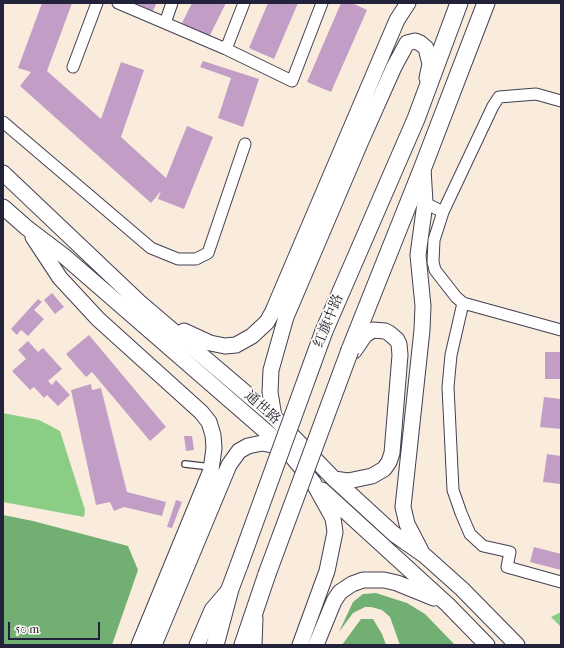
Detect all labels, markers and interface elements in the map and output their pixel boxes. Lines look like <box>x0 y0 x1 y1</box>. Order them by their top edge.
street label: 红旗中路 <box>311 292 347 350</box>
street label: 通世路 <box>241 388 283 428</box>
scale bar <box>10 614 102 640</box>
text: 50 m <box>15 622 39 636</box>

